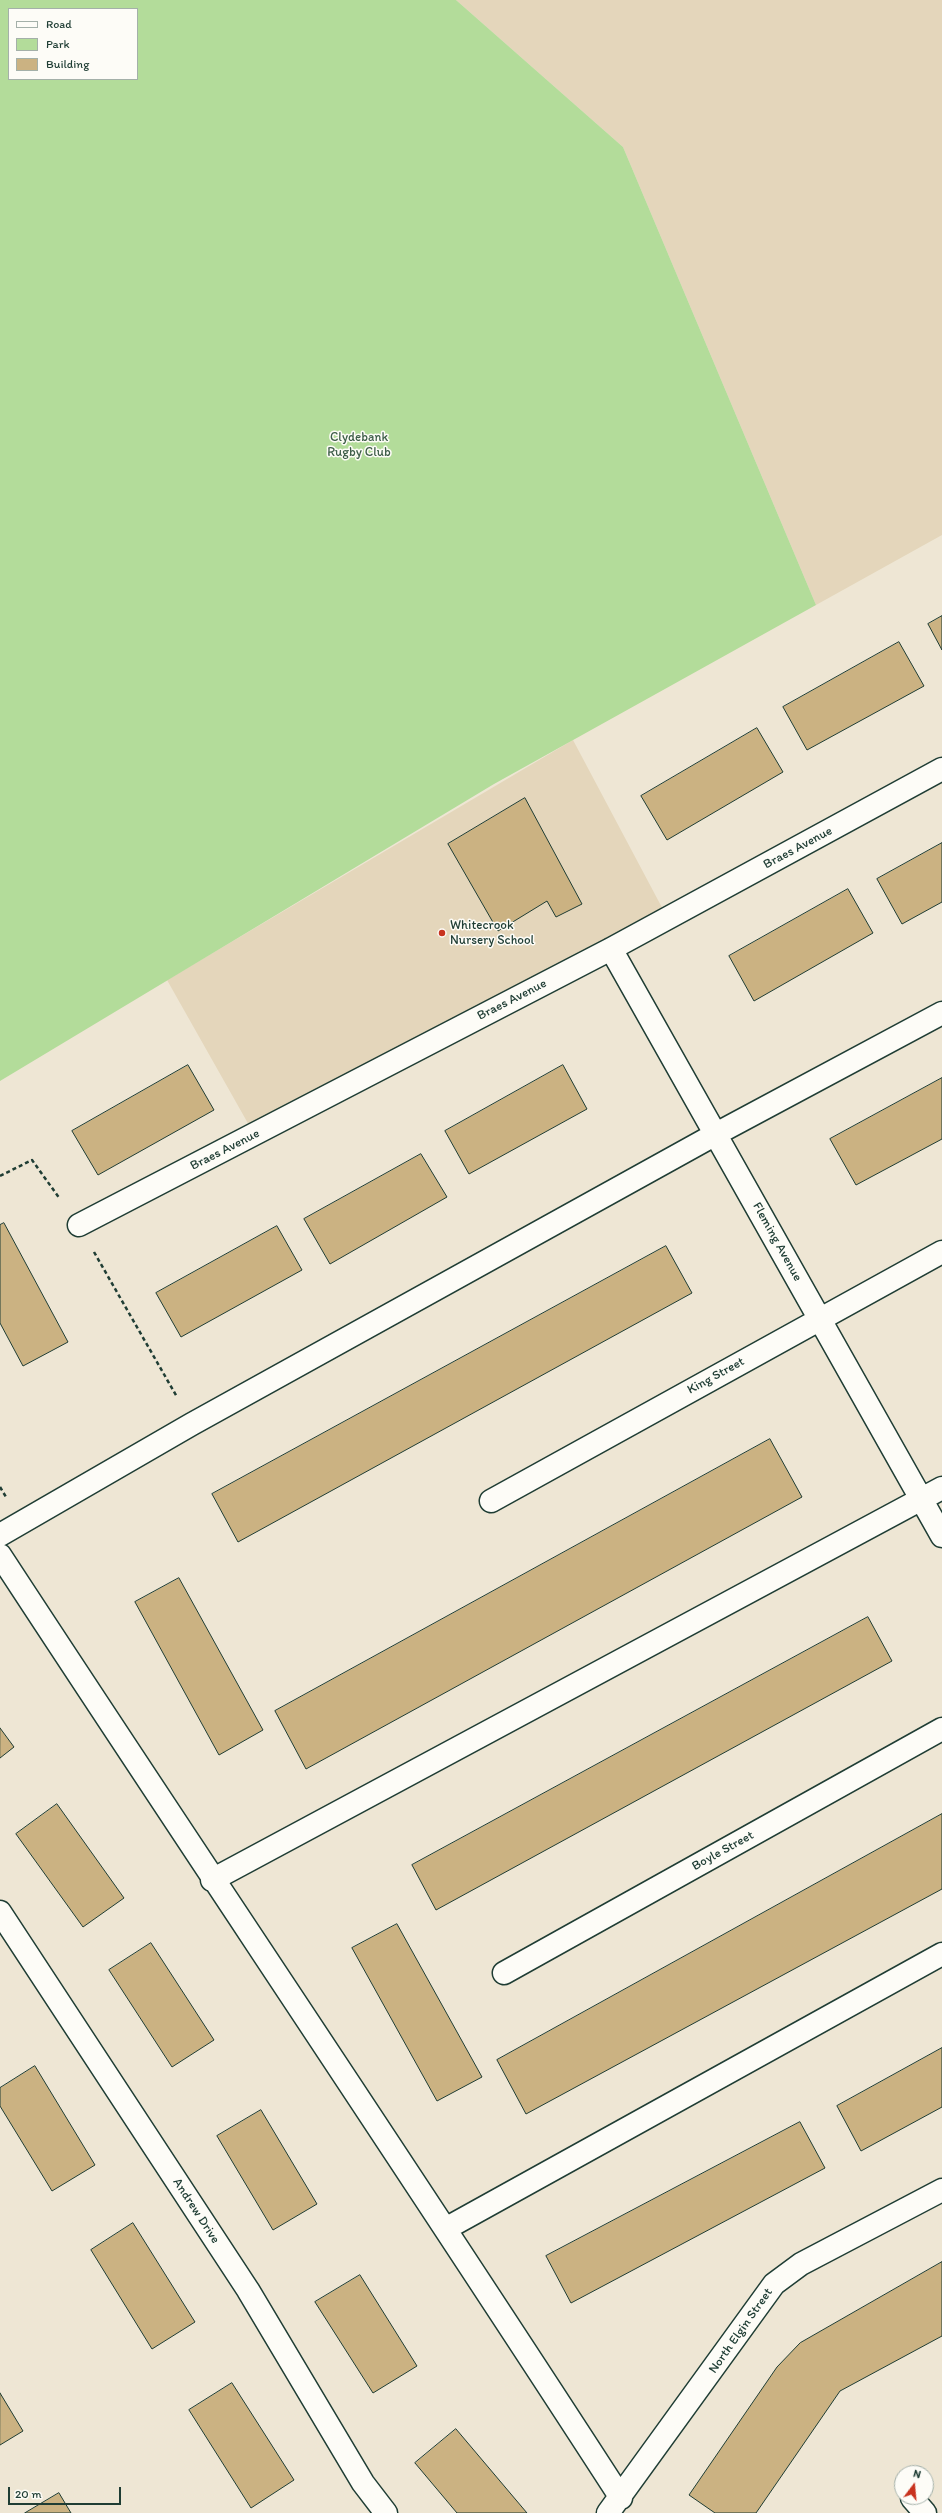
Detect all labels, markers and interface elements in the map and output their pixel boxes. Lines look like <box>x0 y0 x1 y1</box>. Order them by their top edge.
legend <box>8 8 138 80</box>
text: Road <box>46 17 72 31</box>
text: Park <box>46 37 70 51</box>
text: Building <box>46 57 89 71</box>
park label: Clydebank Rugby Club <box>327 430 391 461</box>
street label: Braes Avenue <box>761 823 835 873</box>
place label: Whitecrook Nursery School <box>450 918 534 949</box>
marker: Whitecrook Nursery School <box>437 928 447 938</box>
street label: Braes Avenue <box>475 976 549 1024</box>
street label: Braes Avenue <box>188 1126 262 1174</box>
street label: Fleming Avenue <box>749 1200 805 1284</box>
street label: King Street <box>685 1354 747 1398</box>
street label: Boyle Street <box>689 1828 757 1874</box>
street label: Andrew Drive <box>169 2175 223 2247</box>
street label: North Elgin Street <box>706 2285 776 2377</box>
north arrow <box>894 2465 934 2505</box>
text: N <box>912 2467 923 2481</box>
scale bar <box>10 2479 123 2505</box>
text: 20 m <box>15 2487 42 2501</box>

